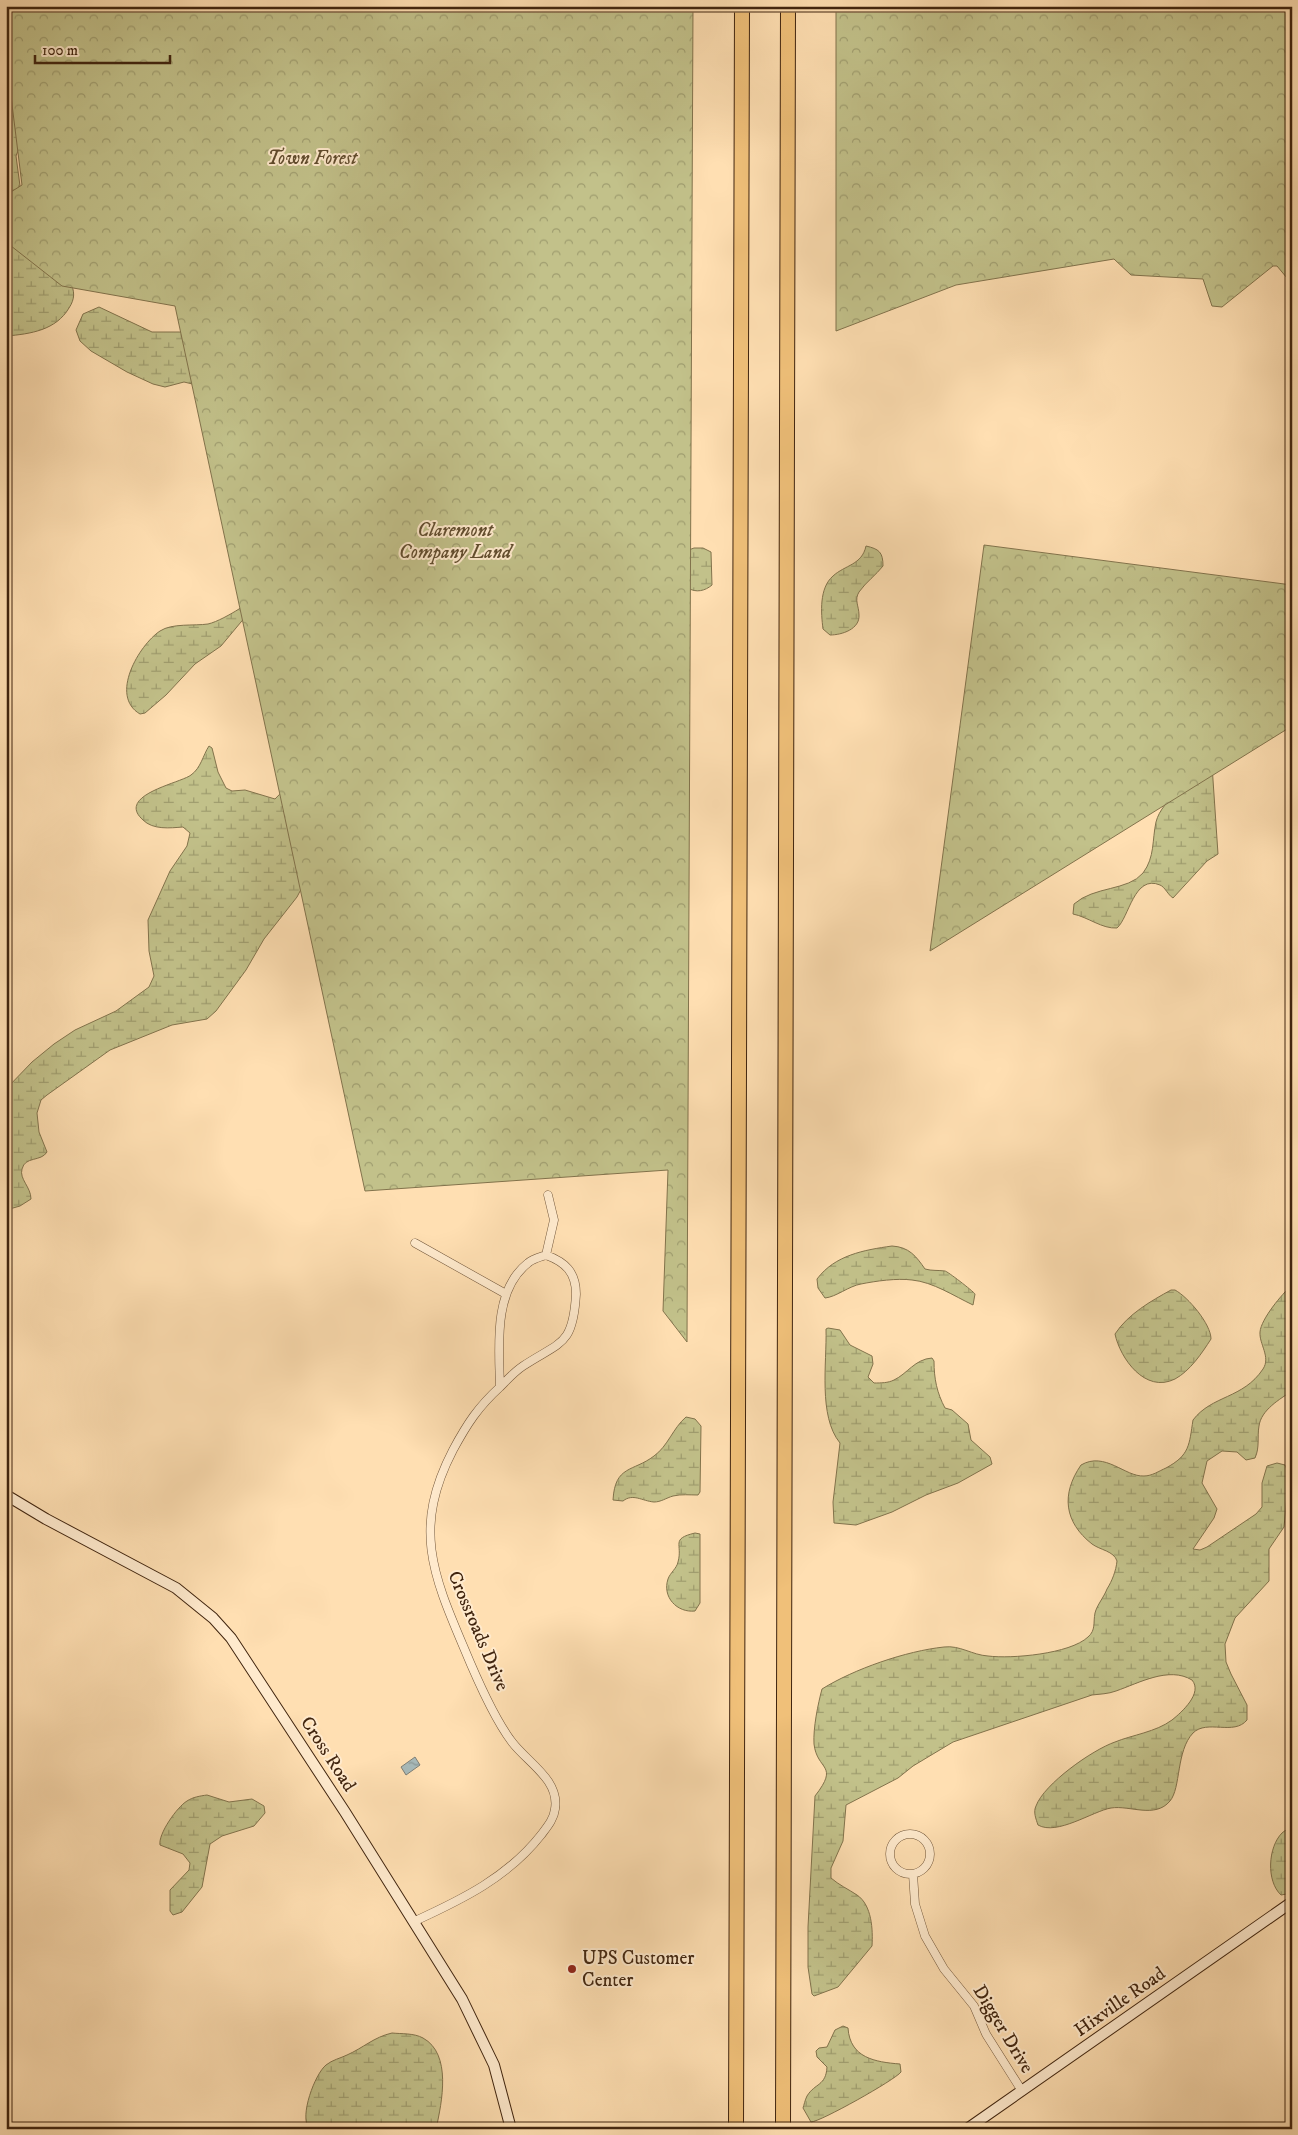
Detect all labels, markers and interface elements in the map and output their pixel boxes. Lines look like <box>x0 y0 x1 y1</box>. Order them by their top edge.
scale bar <box>35 32 170 64</box>
text: 100 m <box>42 41 78 60</box>
park label: Town Forest <box>267 147 358 170</box>
park label: Claremont Company Land <box>399 519 514 565</box>
street label: Crossroads Drive <box>442 1568 514 1695</box>
street label: Cross Road <box>295 1712 361 1796</box>
place label: UPS Customer Center <box>582 1947 694 1992</box>
street label: Hixville Road <box>1070 1962 1170 2042</box>
marker: UPS Customer Center <box>566 1963 578 1975</box>
street label: Digger Drive <box>968 1981 1038 2077</box>

